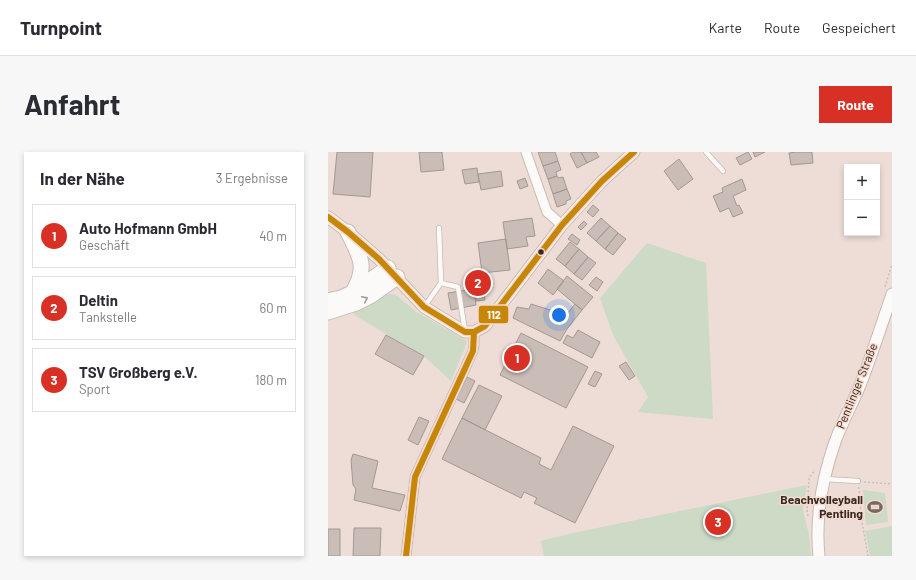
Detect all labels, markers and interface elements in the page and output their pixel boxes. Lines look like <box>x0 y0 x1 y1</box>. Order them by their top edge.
text: Turnpoint <box>20 16 102 39</box>
text: Karte <box>709 19 742 36</box>
text: Route <box>764 19 800 36</box>
text: Gespeichert <box>822 19 896 36</box>
button: Route <box>819 86 892 123</box>
text: Anfahrt <box>24 87 120 121</box>
map controls <box>844 164 880 236</box>
button: + <box>844 164 880 200</box>
text: In der Nähe <box>40 168 125 188</box>
text: 3 Ergebnisse <box>216 170 288 186</box>
button: − <box>844 200 880 236</box>
text: Auto Hofmann GmbH <box>79 219 217 237</box>
text: 1 <box>52 228 56 244</box>
text: 40 m <box>259 228 287 244</box>
text: Geschäft <box>79 237 130 253</box>
unlabelled marker <box>536 247 546 257</box>
pin: 2 <box>465 268 491 298</box>
text: Deltin <box>79 291 118 309</box>
one-way arrow <box>360 296 368 304</box>
text: 2 <box>50 300 58 316</box>
text: 60 m <box>260 300 287 316</box>
line badge: 112 <box>478 305 509 324</box>
your location <box>549 305 569 325</box>
text: 112 <box>487 308 501 321</box>
text: Tankstelle <box>79 309 137 325</box>
street label: Pentlinger Straße <box>833 341 880 430</box>
pin: 1 <box>504 343 530 373</box>
text: TSV Großberg e.V. <box>79 363 198 381</box>
text: 3 <box>50 372 58 388</box>
text: 180 m <box>255 372 287 388</box>
text: Sport <box>79 381 110 397</box>
place label: Beachvolleyball Pentling <box>780 492 863 520</box>
sports icon: Beachvolleyball Pentling <box>866 498 884 516</box>
pin: 3 <box>705 507 731 537</box>

